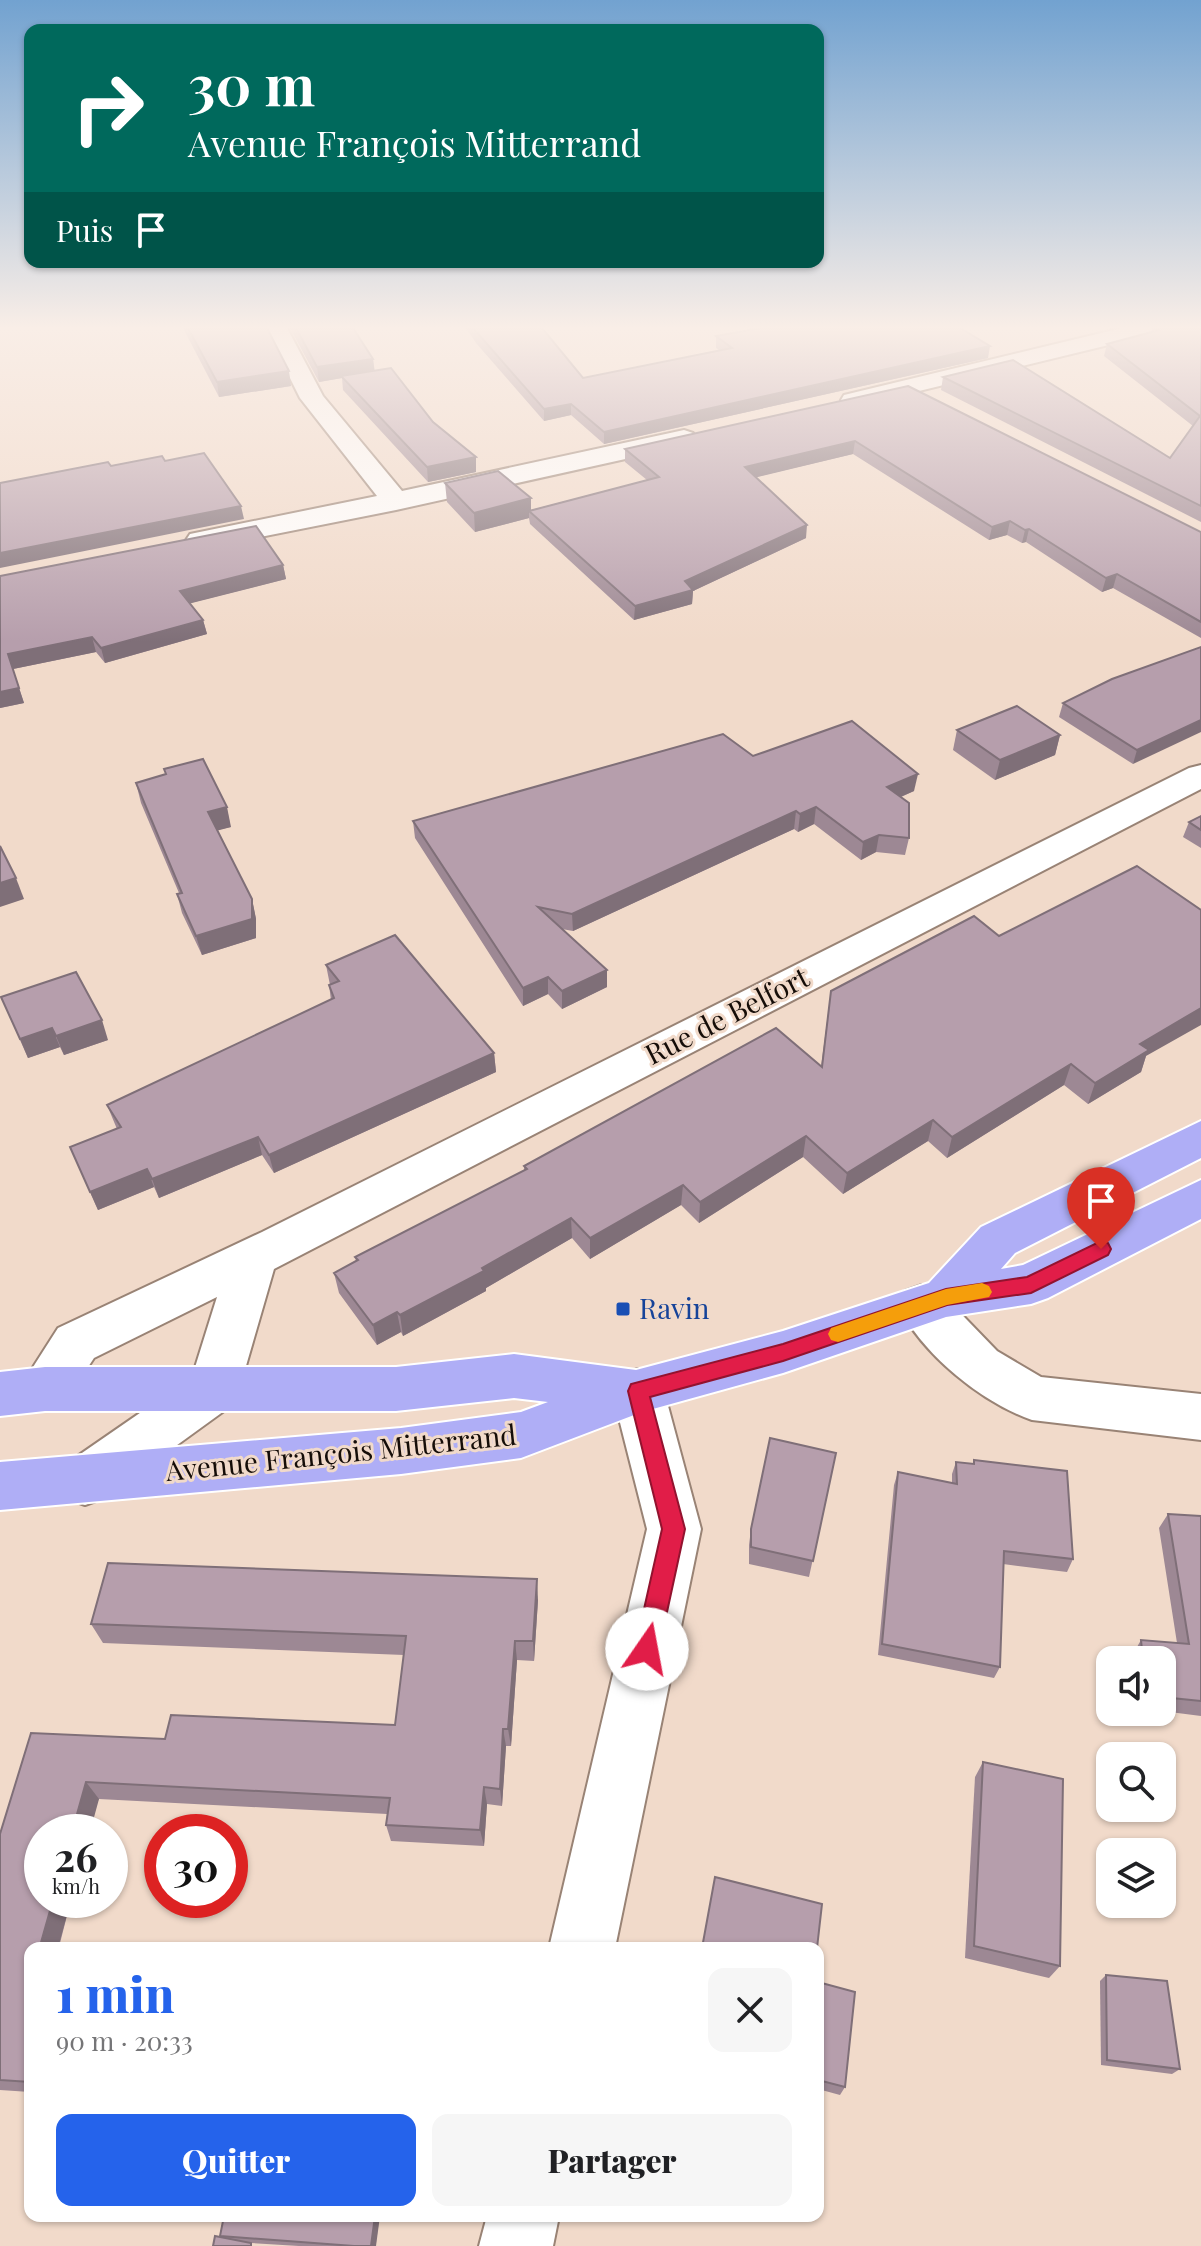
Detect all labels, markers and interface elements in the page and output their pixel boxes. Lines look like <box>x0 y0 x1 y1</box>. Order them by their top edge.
text: 30 m <box>188 46 315 121</box>
icon: right <box>56 56 160 160</box>
text: Avenue François Mitterrand <box>188 118 641 166</box>
icon: arrive <box>129 208 173 252</box>
text: Puis <box>56 210 113 250</box>
street label: Rue de Belfort <box>638 957 815 1072</box>
pin <box>1067 1167 1135 1249</box>
icon: arrive <box>1079 1179 1123 1223</box>
place label: Ravin <box>639 1289 710 1326</box>
marker: Ravin <box>614 1300 632 1318</box>
street label: Avenue François Mitterrand <box>163 1415 518 1488</box>
position arrow <box>605 1607 689 1691</box>
map controls <box>1096 1646 1176 1918</box>
button: sound <box>1096 1646 1176 1726</box>
button: search <box>1096 1742 1176 1822</box>
speed limit sign: 30 <box>144 1814 248 1918</box>
text: 26 <box>54 1829 98 1882</box>
button: layers <box>1096 1838 1176 1918</box>
text: km/h <box>52 1872 100 1899</box>
text: 1 min <box>56 1961 174 2025</box>
button: close <box>708 1968 792 2052</box>
text: 90 m · 20:33 <box>56 2023 193 2058</box>
button: Quitter <box>56 2114 416 2206</box>
button: Partager <box>432 2114 792 2206</box>

